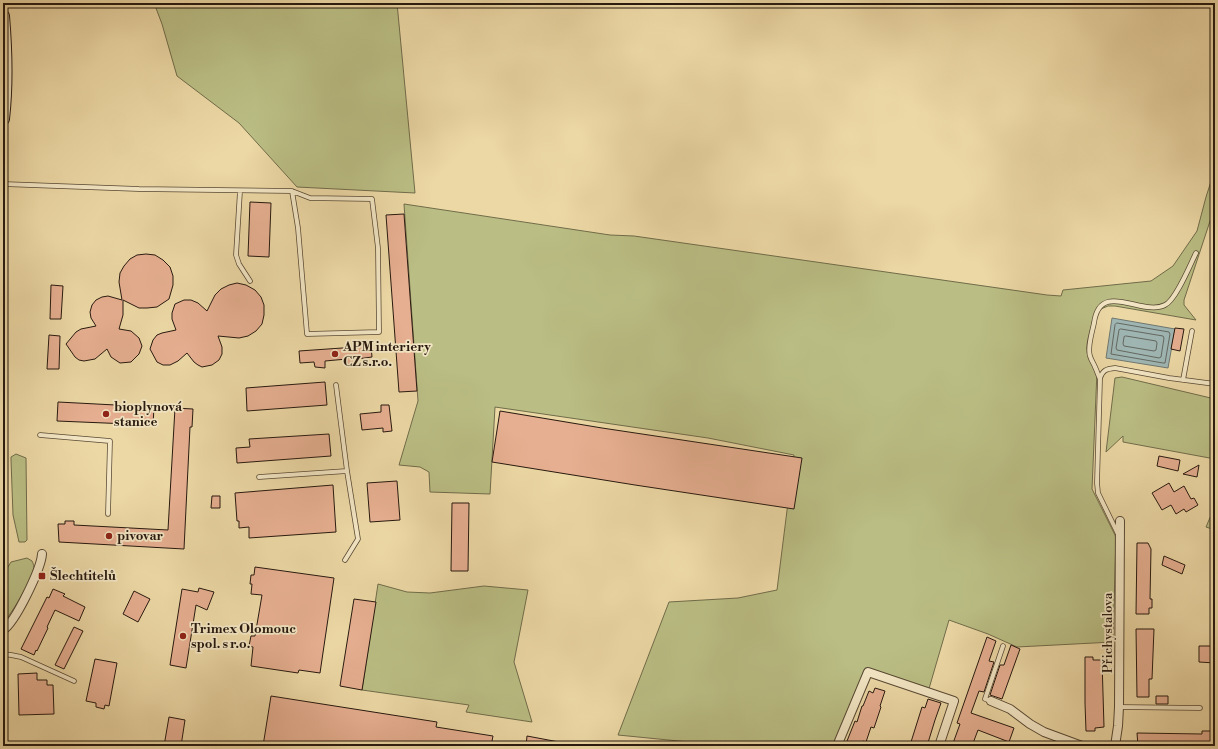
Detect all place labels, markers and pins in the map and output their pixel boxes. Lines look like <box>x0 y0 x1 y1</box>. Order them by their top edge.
place label: APM interiery CZ s.r.o. <box>342 339 431 370</box>
marker: APM interiery CZ s.r.o. <box>330 349 340 359</box>
place label: bioplynová stanice <box>114 399 183 430</box>
marker: bioplynová stanice <box>101 409 111 419</box>
place label: pivovar <box>117 528 164 544</box>
marker: pivovar <box>104 531 114 541</box>
place label: Šlechtitelů <box>50 567 116 584</box>
marker: Šlechtitelů <box>37 571 47 581</box>
place label: Trimex Olomouc spol. s r.o. <box>191 621 296 652</box>
marker: Trimex Olomouc spol. s r.o. <box>178 631 188 641</box>

